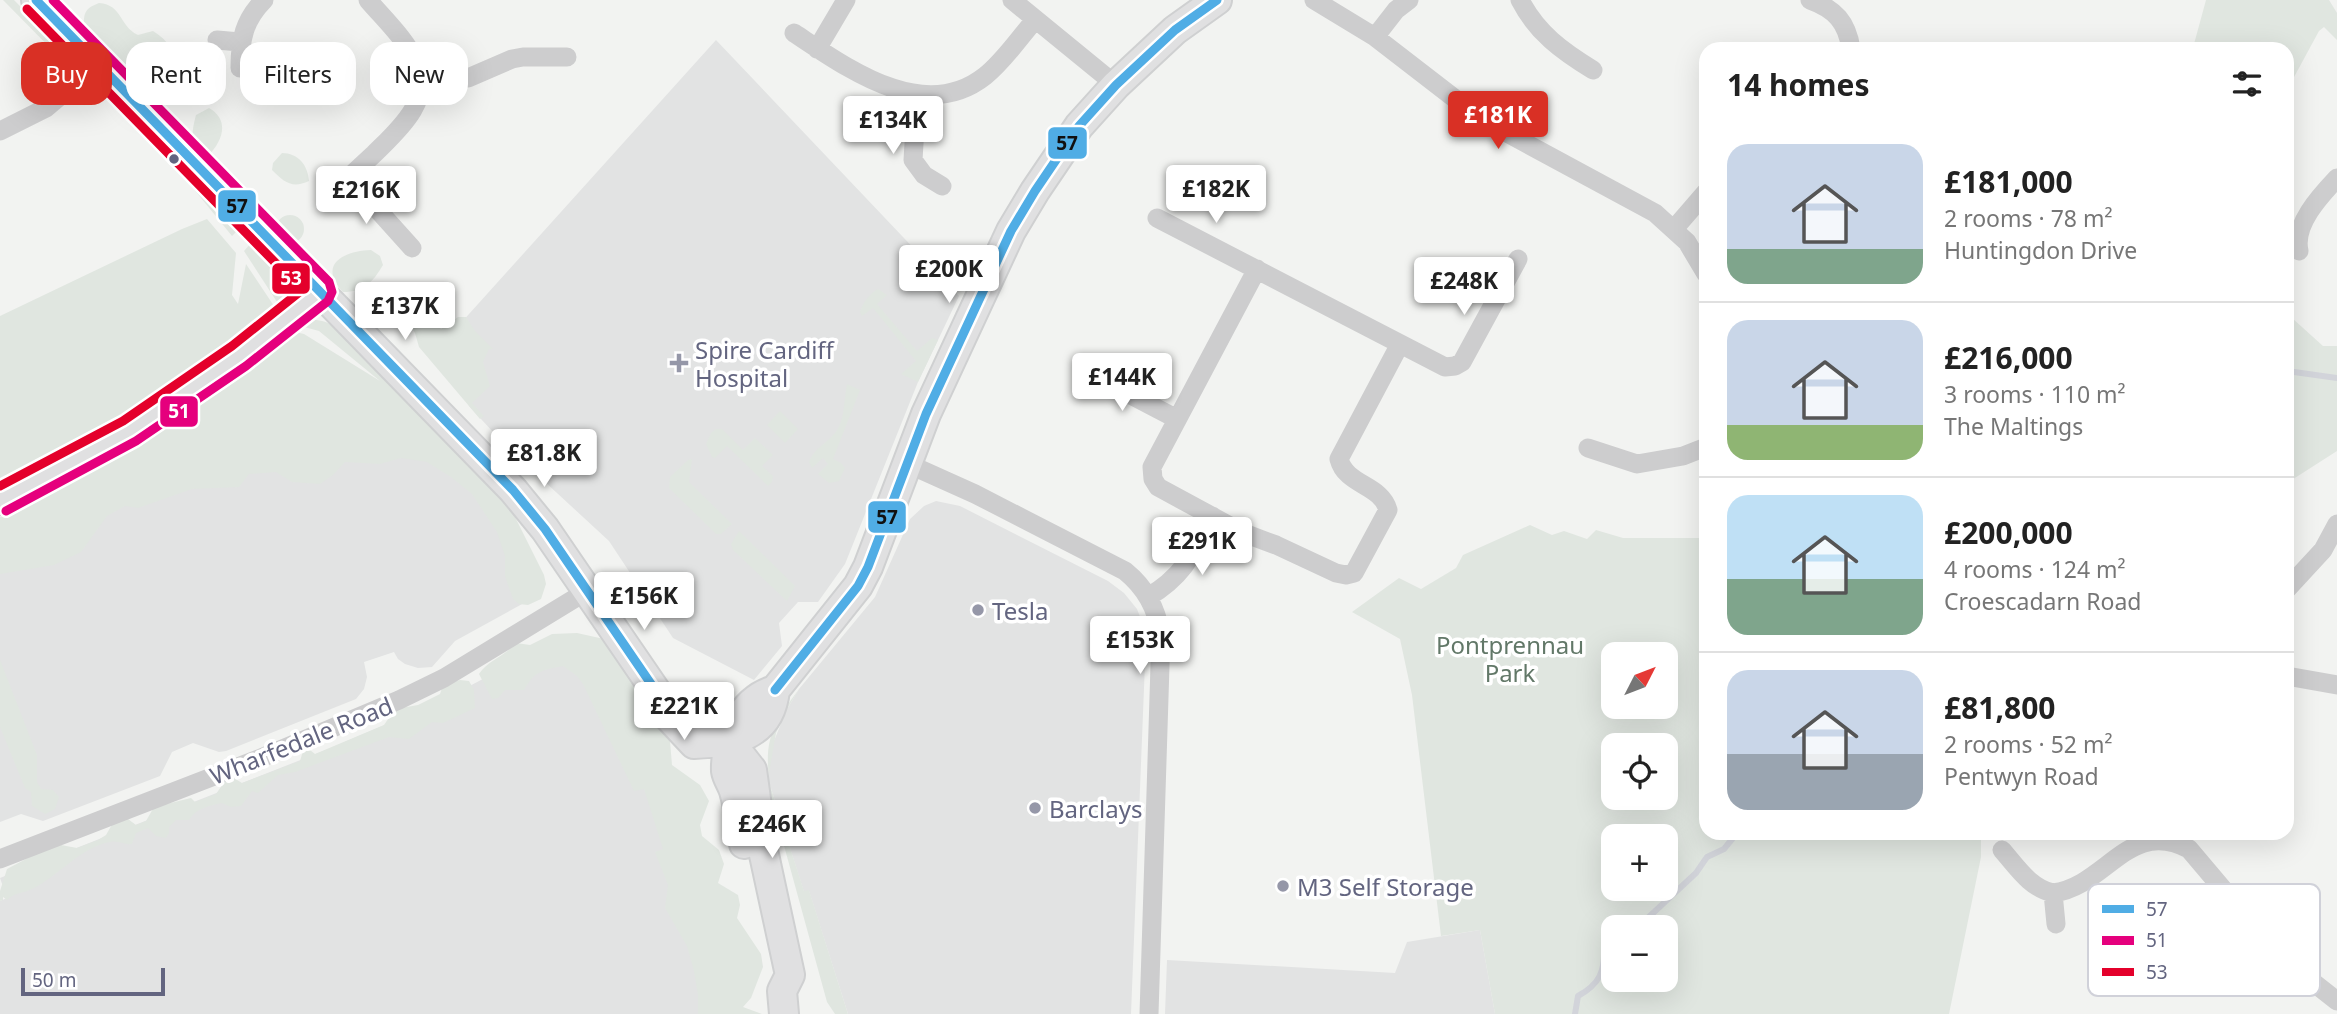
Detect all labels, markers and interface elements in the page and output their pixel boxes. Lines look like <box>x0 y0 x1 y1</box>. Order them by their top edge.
chip: Buy <box>21 42 112 105</box>
chip: Rent <box>126 42 226 105</box>
chip: Filters <box>240 42 356 105</box>
chip: New <box>370 42 468 105</box>
text: 14 homes <box>1727 64 1870 105</box>
icon: filters <box>2228 65 2266 103</box>
pin: £181K <box>1449 92 1547 151</box>
pin: £134K <box>844 96 942 156</box>
text: £181K <box>1464 98 1532 130</box>
text: £134K <box>859 103 927 135</box>
line badge: 57 <box>1047 126 1088 160</box>
text: 57 <box>1056 130 1078 156</box>
unlabelled marker <box>167 152 181 166</box>
text: £181,000 <box>1944 161 2073 202</box>
pin: £216K <box>317 166 415 226</box>
pin: £182K <box>1167 166 1265 225</box>
text: £182K <box>1182 172 1250 204</box>
icon: home <box>1783 172 1867 256</box>
text: £216K <box>332 173 400 205</box>
line badge: 57 <box>217 189 257 223</box>
text: 57 <box>226 193 248 219</box>
text: 2 rooms · 78 m² <box>1944 202 2113 234</box>
text: Huntingdon Drive <box>1944 234 2137 266</box>
pin: £200K <box>900 246 998 305</box>
text: £200K <box>915 252 983 284</box>
pin: £248K <box>1415 258 1513 317</box>
line badge: 53 <box>271 262 311 295</box>
text: £248K <box>1430 264 1498 296</box>
text: 53 <box>280 265 302 291</box>
pin: £137K <box>356 282 454 342</box>
text: £137K <box>371 289 439 321</box>
place label: Spire Cardiff Hospital <box>695 333 835 394</box>
text: £216,000 <box>1944 337 2073 378</box>
icon: home <box>1783 348 1867 432</box>
marker: Spire Cardiff Hospital <box>669 353 689 373</box>
pin: £144K <box>1073 354 1171 413</box>
text: £144K <box>1088 360 1156 392</box>
text: 3 rooms · 110 m² <box>1944 378 2126 410</box>
line badge: 51 <box>159 395 199 428</box>
text: 51 <box>168 398 190 424</box>
text: The Maltings <box>1944 410 2083 442</box>
pin: £81.8K <box>487 430 601 489</box>
text: £81.8K <box>507 436 581 468</box>
line badge: 57 <box>867 500 907 534</box>
text: 57 <box>876 504 898 530</box>
text: £200,000 <box>1944 512 2073 553</box>
pin: £291K <box>1153 518 1251 577</box>
icon: home <box>1783 523 1867 607</box>
text: £291K <box>1168 524 1236 556</box>
text: 4 rooms · 124 m² <box>1944 553 2126 585</box>
pin: £156K <box>595 572 693 632</box>
text: £156K <box>610 579 678 611</box>
text: Croescadarn Road <box>1944 585 2141 617</box>
place label: Tesla <box>992 594 1048 627</box>
marker: Tesla <box>970 602 986 618</box>
pin: £153K <box>1091 616 1189 676</box>
text: £153K <box>1106 623 1174 655</box>
park label: Pontprennau Park <box>1436 628 1584 689</box>
north arrow <box>1601 642 1678 719</box>
map controls <box>1601 642 1678 992</box>
pin: £221K <box>635 682 733 742</box>
text: £81,800 <box>1944 687 2056 728</box>
street label: Wharfedale Road <box>205 688 397 792</box>
text: £221K <box>650 689 718 721</box>
icon: home <box>1783 698 1867 782</box>
text: 2 rooms · 52 m² <box>1944 728 2113 760</box>
button: locate <box>1601 733 1678 810</box>
text: Pentwyn Road <box>1944 760 2099 792</box>
place label: Barclays <box>1049 792 1142 825</box>
pin: £246K <box>723 800 821 860</box>
marker: Barclays <box>1027 800 1043 816</box>
text: £246K <box>738 807 806 839</box>
button: + <box>1601 824 1678 901</box>
place label: M3 Self Storage <box>1297 870 1474 903</box>
marker: M3 Self Storage <box>1275 878 1291 894</box>
legend <box>2088 884 2320 996</box>
text: 57 <box>2146 896 2168 922</box>
button: − <box>1601 915 1678 992</box>
text: 51 <box>2146 927 2168 953</box>
text: 53 <box>2146 959 2168 985</box>
scale bar <box>21 965 164 997</box>
text: 50 m <box>32 967 76 993</box>

